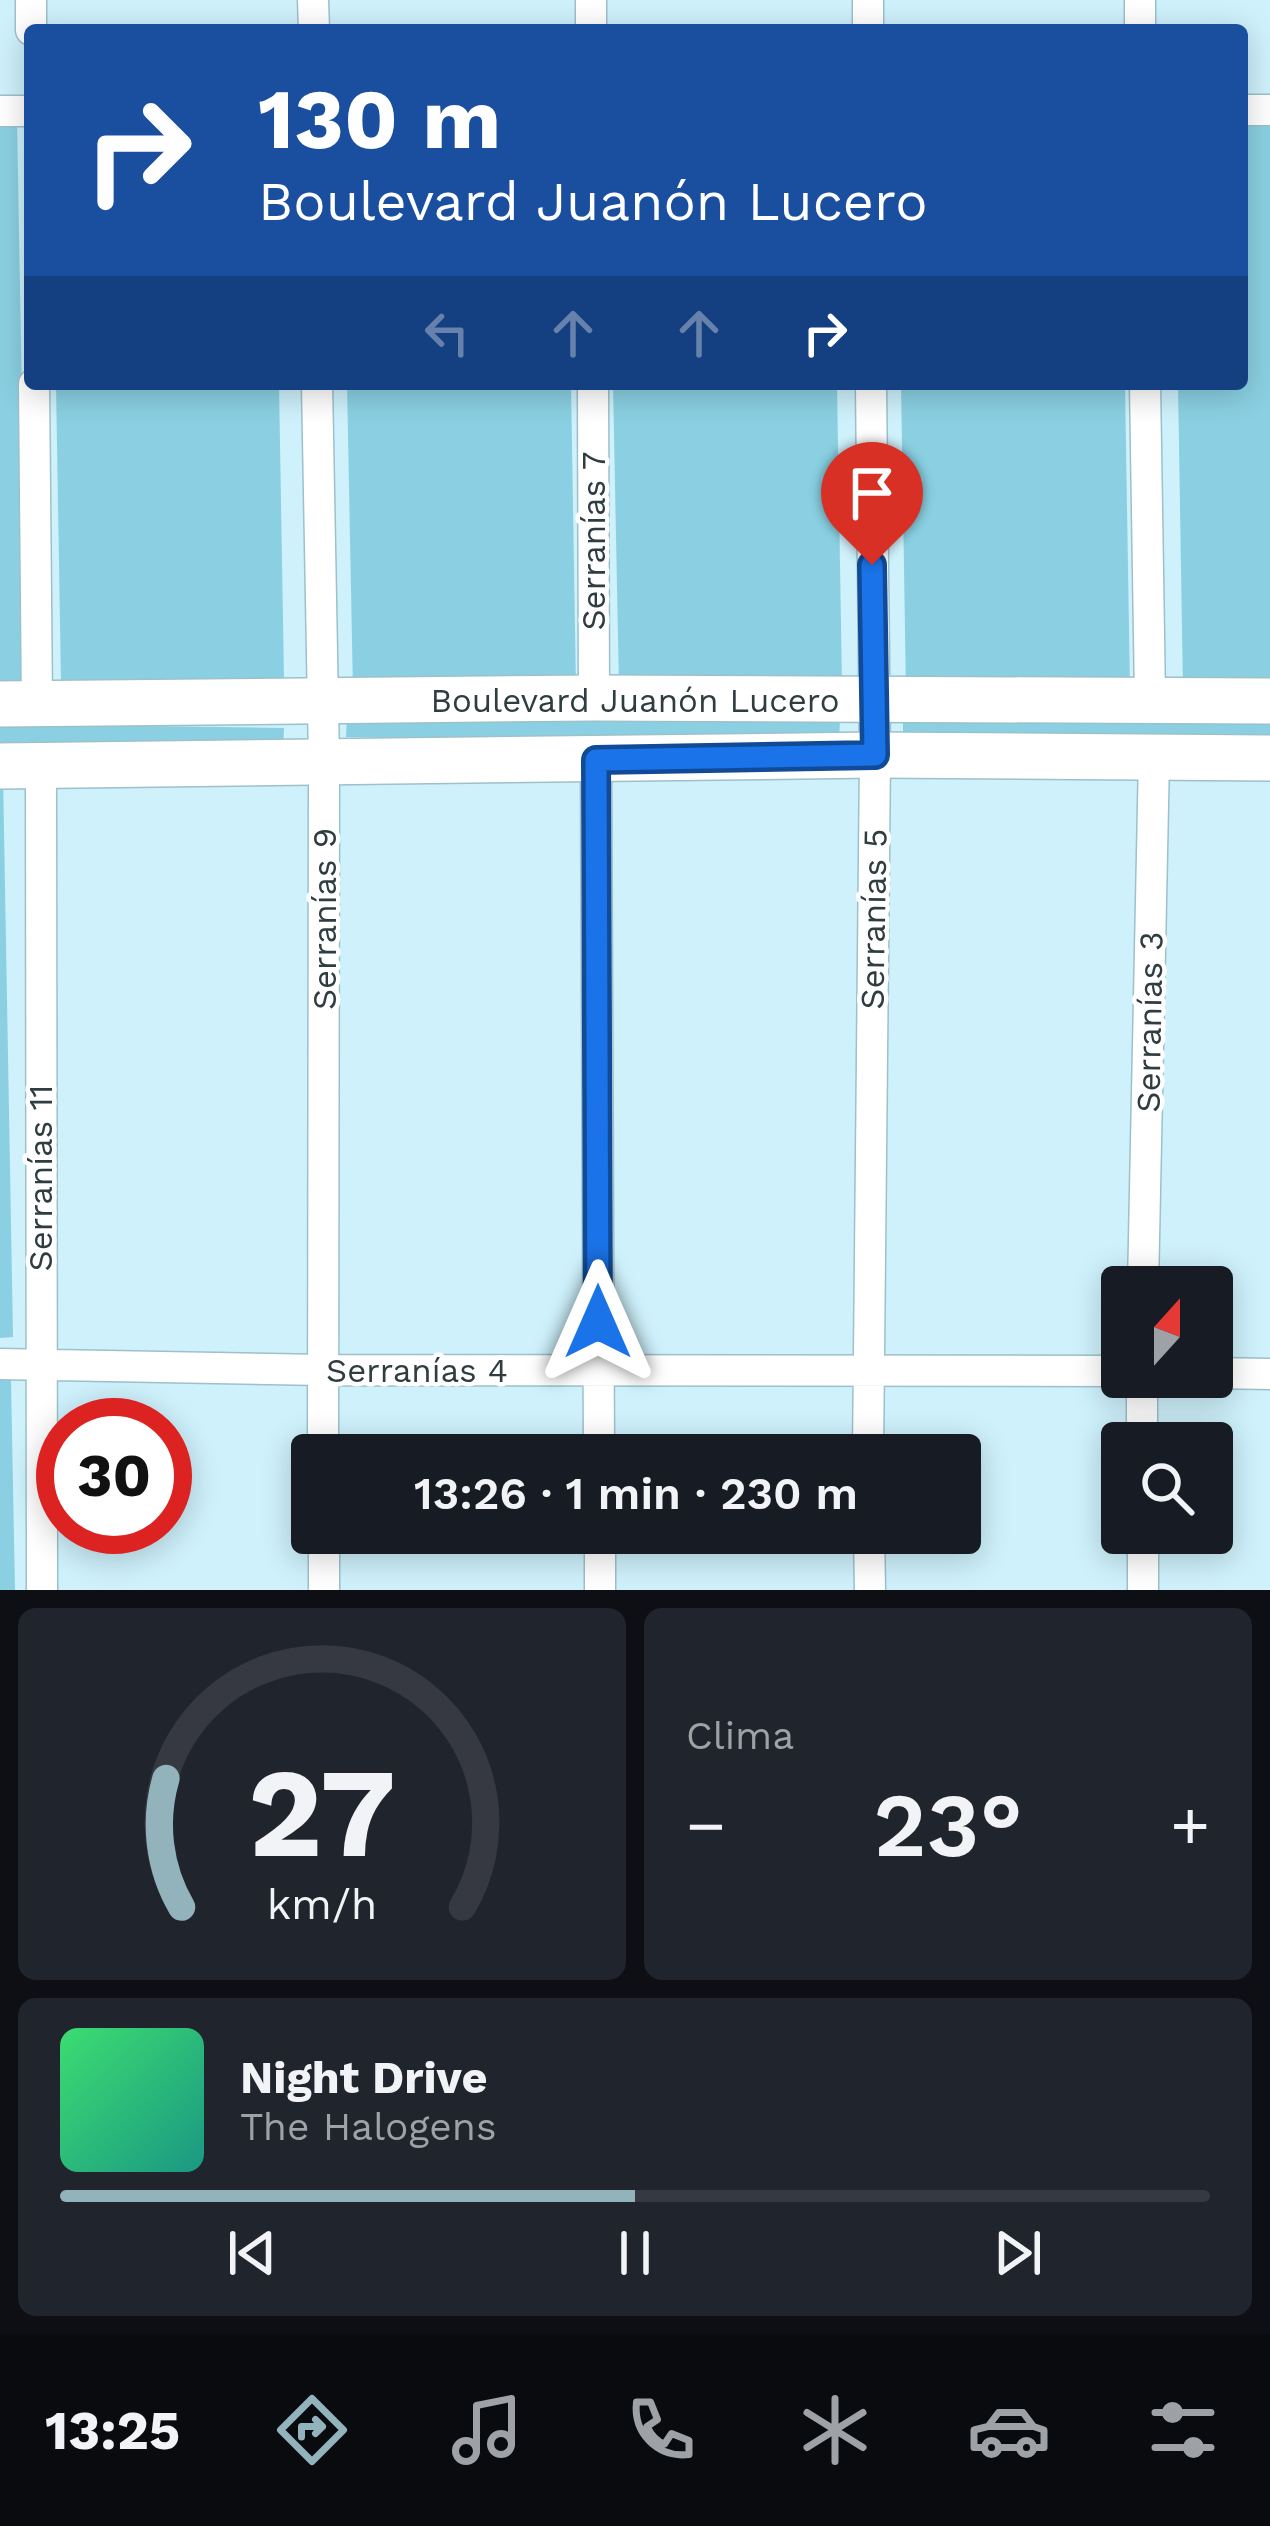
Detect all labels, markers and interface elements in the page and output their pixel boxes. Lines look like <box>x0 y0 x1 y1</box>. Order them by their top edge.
text: 130 m <box>258 70 501 168</box>
icon: right <box>60 72 216 228</box>
text: Boulevard Juanón Lucero <box>258 170 928 233</box>
icon: left <box>414 300 480 366</box>
icon: ahead <box>540 300 606 366</box>
icon: ahead <box>666 300 732 366</box>
icon: right <box>792 300 858 366</box>
pin <box>821 442 923 565</box>
street label: Serranías 7 <box>574 451 613 631</box>
icon: arrive <box>839 460 905 526</box>
street label: Boulevard Juanón Lucero <box>430 681 840 720</box>
street label: Serranías 9 <box>305 828 344 1010</box>
street label: Serranías 5 <box>852 828 895 1010</box>
street label: Serranías 3 <box>1128 931 1171 1113</box>
street label: Serranías 11 <box>21 1085 60 1271</box>
position arrow <box>535 1259 661 1385</box>
north arrow <box>1101 1266 1233 1398</box>
map controls <box>1101 1266 1233 1554</box>
street label: Serranías 4 <box>326 1351 508 1390</box>
speed limit sign: 30 <box>36 1398 192 1554</box>
button: search <box>1101 1422 1233 1554</box>
text: 13:26 · 1 min · 230 m <box>414 1467 858 1520</box>
text: Clima <box>686 1713 794 1758</box>
text: 27 <box>248 1740 396 1886</box>
text: 23° <box>873 1772 1023 1878</box>
text: − <box>686 1787 726 1864</box>
text: + <box>1170 1787 1210 1864</box>
text: km/h <box>267 1879 377 1929</box>
text: Night Drive <box>240 2051 488 2104</box>
text: The Halogens <box>240 2104 496 2149</box>
icon: previous <box>219 2220 285 2286</box>
icon: pause <box>602 2220 668 2286</box>
icon: next <box>985 2220 1051 2286</box>
icon: directions <box>270 2388 354 2472</box>
icon: music <box>445 2388 529 2472</box>
icon: phone <box>619 2388 703 2472</box>
icon: climate <box>793 2388 877 2472</box>
icon: car <box>967 2388 1051 2472</box>
icon: filters <box>1141 2388 1225 2472</box>
text: 13:25 <box>45 2399 180 2462</box>

